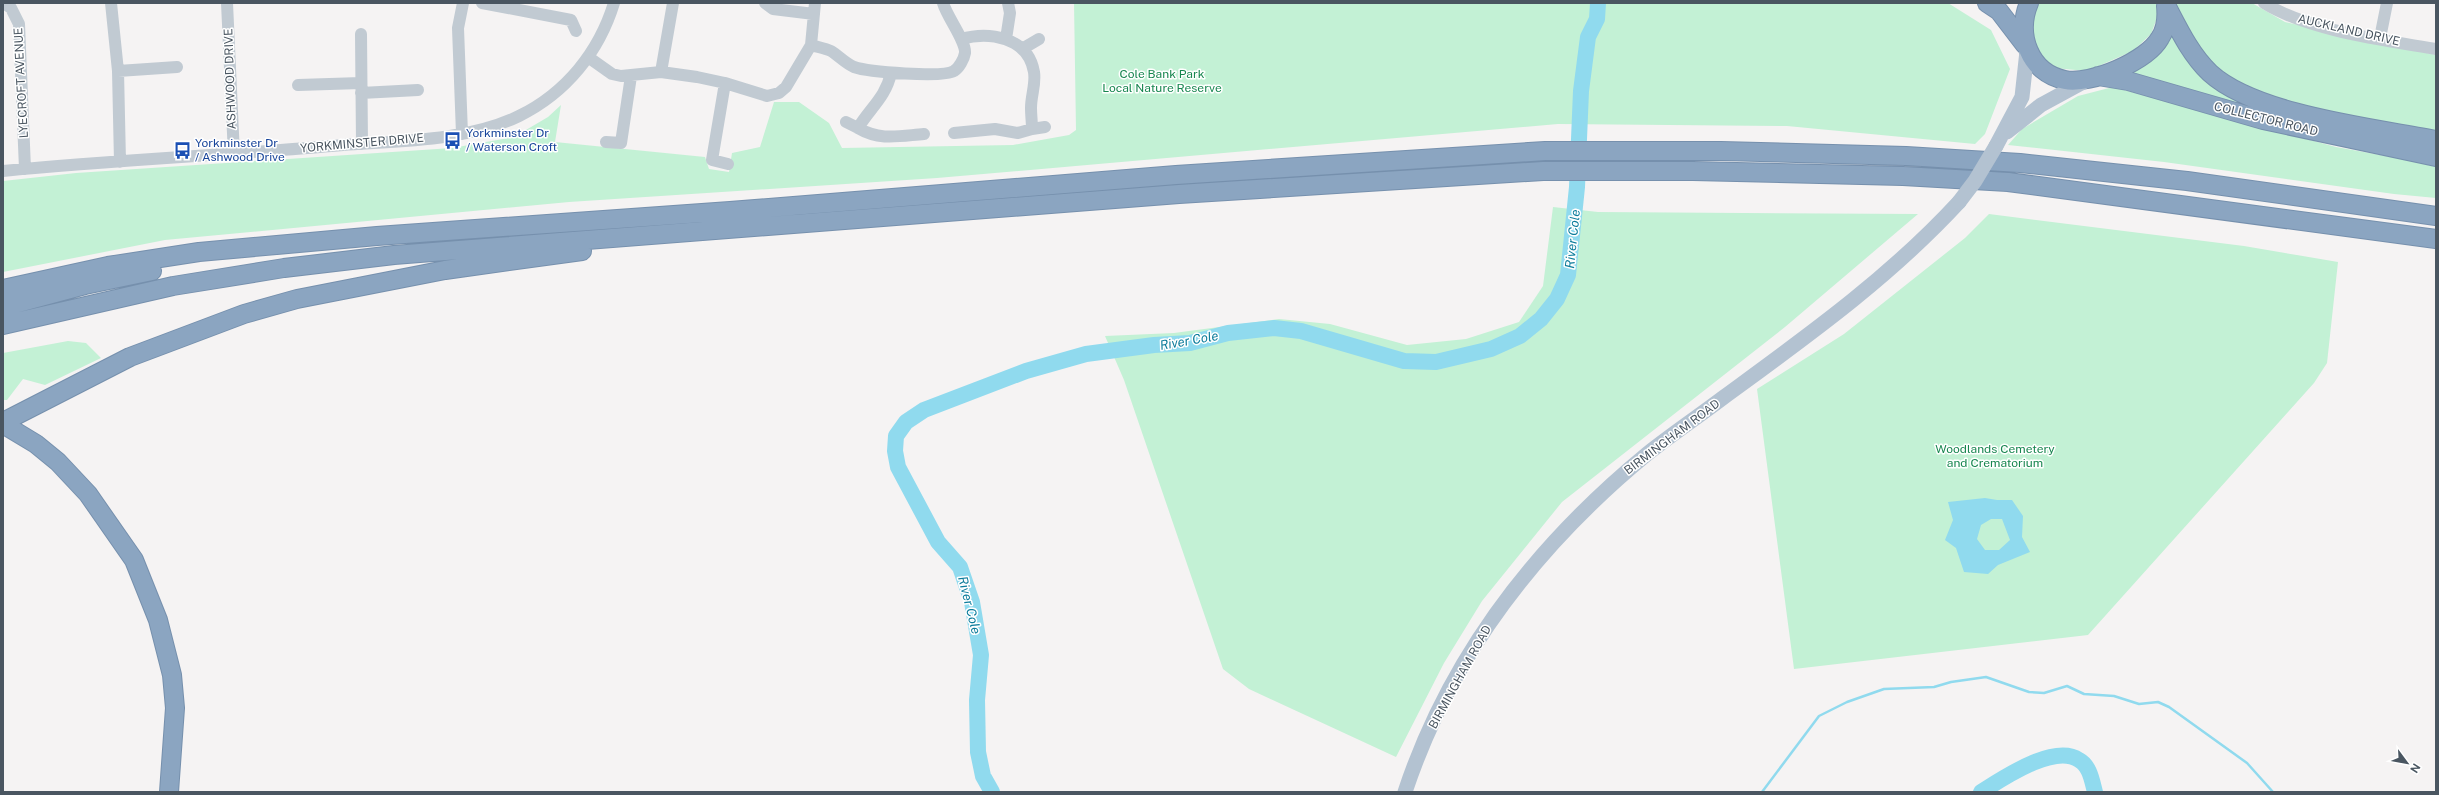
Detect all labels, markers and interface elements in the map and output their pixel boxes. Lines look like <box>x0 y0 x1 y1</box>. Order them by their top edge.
street label: AUCKLAND DRIVE <box>2297 11 2401 49</box>
street label: LYECROFT AVENUE <box>11 27 31 139</box>
street label: ASHWOOD DRIVE <box>221 28 239 130</box>
park label: Cole Bank Park Local Nature Reserve <box>1102 67 1222 95</box>
street label: COLLECTOR ROAD <box>2213 99 2319 139</box>
place label: Yorkminster Dr / Waterson Croft <box>466 126 558 154</box>
bus stop icon: Yorkminster Dr / Waterson Croft <box>443 130 463 150</box>
street label: YORKMINSTER DRIVE <box>300 131 424 155</box>
place label: Yorkminster Dr / Ashwood Drive <box>195 136 285 164</box>
bus stop icon: Yorkminster Dr / Ashwood Drive <box>172 140 192 160</box>
water label: River Cole <box>1562 209 1583 269</box>
water label: River Cole <box>1159 328 1220 353</box>
street label: BIRMINGHAM ROAD <box>1621 397 1723 477</box>
park label: Woodlands Cemetery and Crematorium <box>1935 442 2055 470</box>
water label: River Cole <box>955 575 984 636</box>
street label: BIRMINGHAM ROAD <box>1426 623 1494 731</box>
north arrow <box>2387 743 2427 783</box>
text: N <box>2408 761 2423 775</box>

